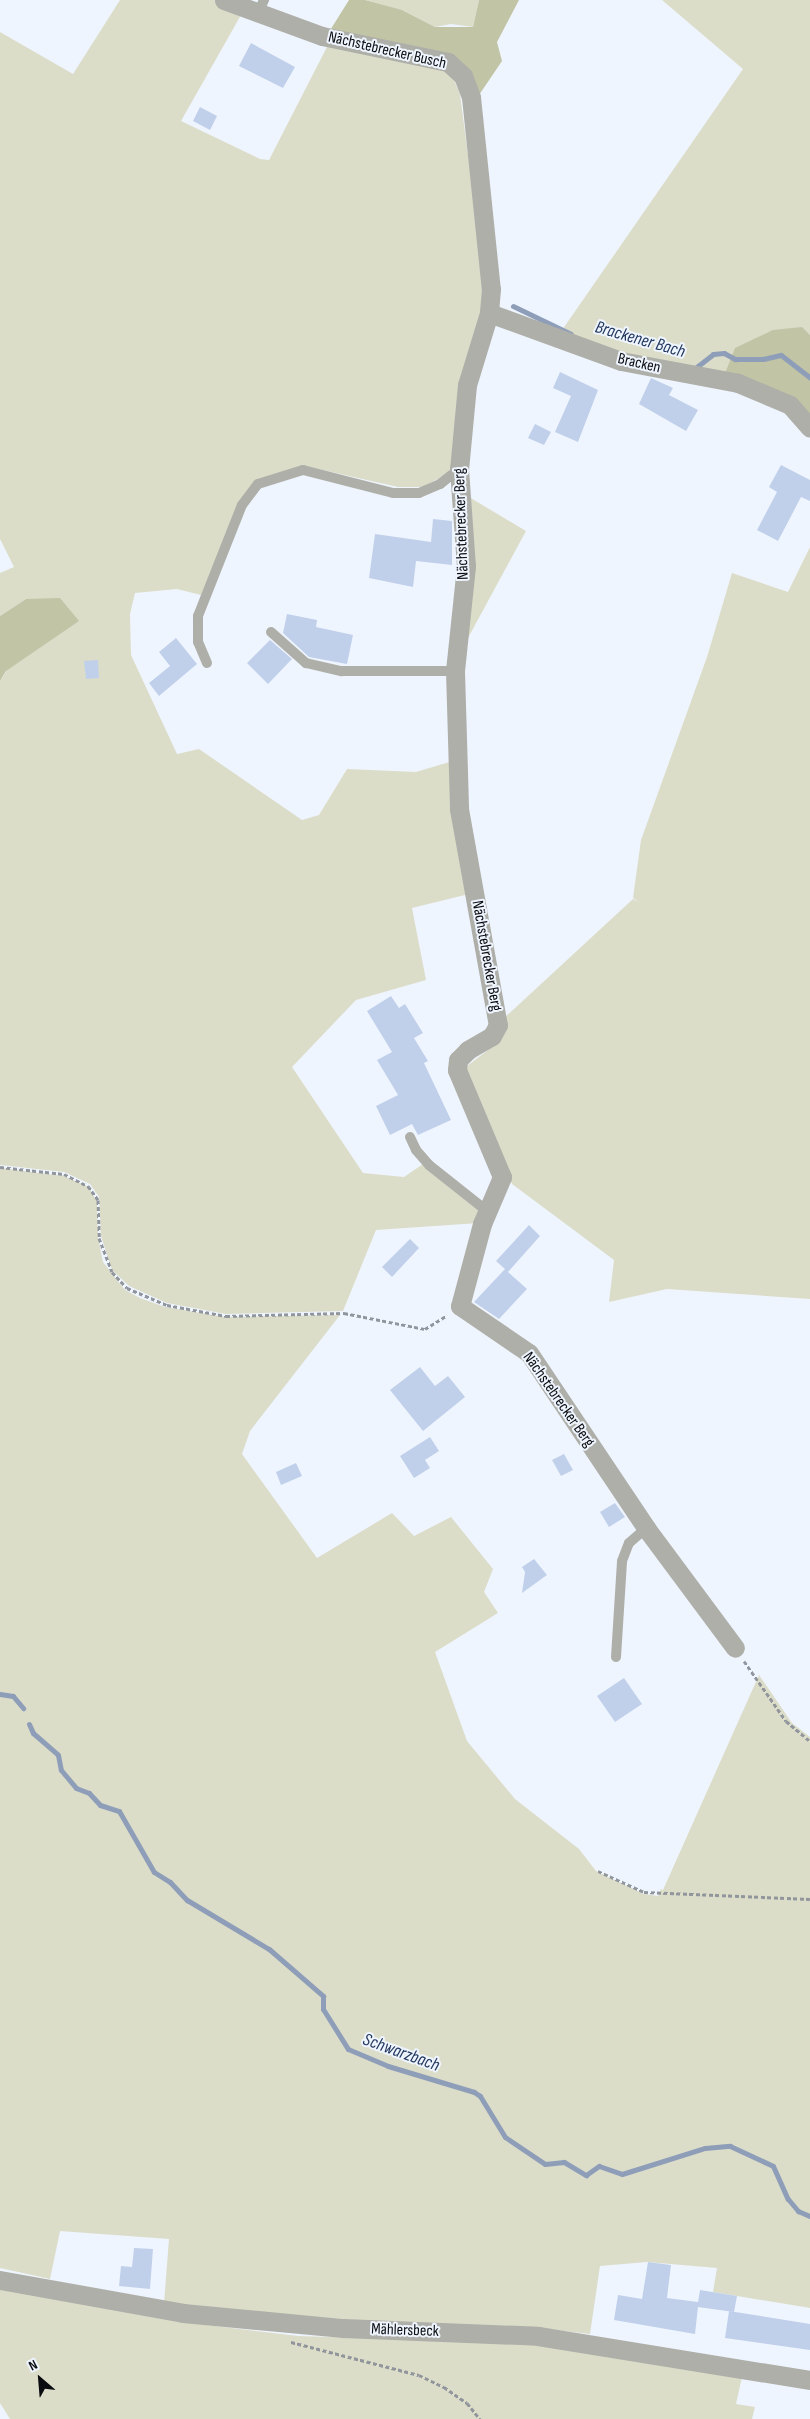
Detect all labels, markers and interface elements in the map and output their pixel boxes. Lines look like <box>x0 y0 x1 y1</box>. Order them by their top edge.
street label: Nächstebrecker Busch <box>326 28 448 74</box>
water label: Brackener Bach <box>593 317 687 363</box>
street label: Bracken <box>616 350 662 378</box>
street label: Nächstebrecker Berg <box>450 468 474 580</box>
street label: Nächstebrecker Berg <box>467 899 505 1013</box>
street label: Nächstebrecker Berg <box>518 1349 598 1451</box>
water label: Schwarzbach <box>360 2029 442 2077</box>
street label: Mählersbeck <box>371 2320 439 2342</box>
north arrow <box>15 2354 65 2404</box>
text: N <box>26 2356 40 2374</box>

